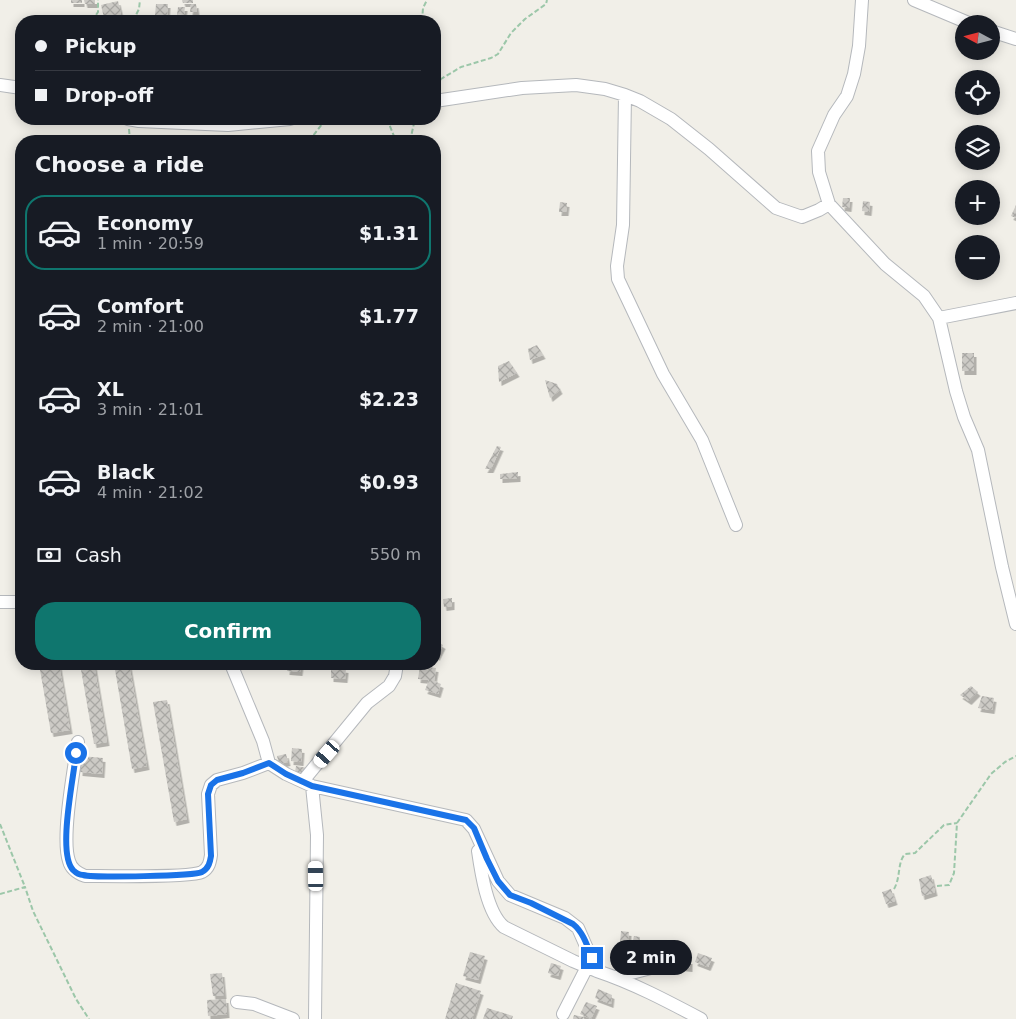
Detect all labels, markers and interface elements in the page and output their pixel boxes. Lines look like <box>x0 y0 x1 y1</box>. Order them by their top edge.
north arrow <box>955 15 1000 60</box>
map controls <box>955 15 1000 280</box>
text: Pickup <box>65 35 136 57</box>
button: locate <box>955 70 1000 115</box>
text: Drop-off <box>65 84 153 106</box>
button: layers <box>955 125 1000 170</box>
text: Choose a ride <box>35 152 204 177</box>
button: + <box>955 180 1000 225</box>
icon: car <box>37 210 82 255</box>
text: Economy <box>97 212 193 234</box>
text: $1.31 <box>359 222 419 244</box>
text: 1 min · 20:59 <box>97 234 204 253</box>
button: − <box>955 235 1000 280</box>
icon: car <box>37 293 82 338</box>
text: Comfort <box>97 295 184 317</box>
text: $1.77 <box>359 305 419 327</box>
text: 2 min · 21:00 <box>97 317 204 336</box>
icon: car <box>37 376 82 421</box>
text: XL <box>97 378 124 400</box>
text: $2.23 <box>359 388 419 410</box>
text: 3 min · 21:01 <box>97 400 204 419</box>
icon: car <box>37 459 82 504</box>
text: Black <box>97 461 155 483</box>
text: $0.93 <box>359 471 419 493</box>
text: 4 min · 21:02 <box>97 483 204 502</box>
icon: cash <box>35 541 63 569</box>
text: Cash <box>75 544 122 566</box>
text: 550 m <box>370 545 421 564</box>
button: Confirm <box>35 602 421 660</box>
car <box>311 738 342 770</box>
route start <box>65 742 87 764</box>
car <box>308 861 323 891</box>
callout: 2 min <box>610 940 692 976</box>
route end <box>581 947 603 969</box>
text: 2 min <box>626 948 676 967</box>

